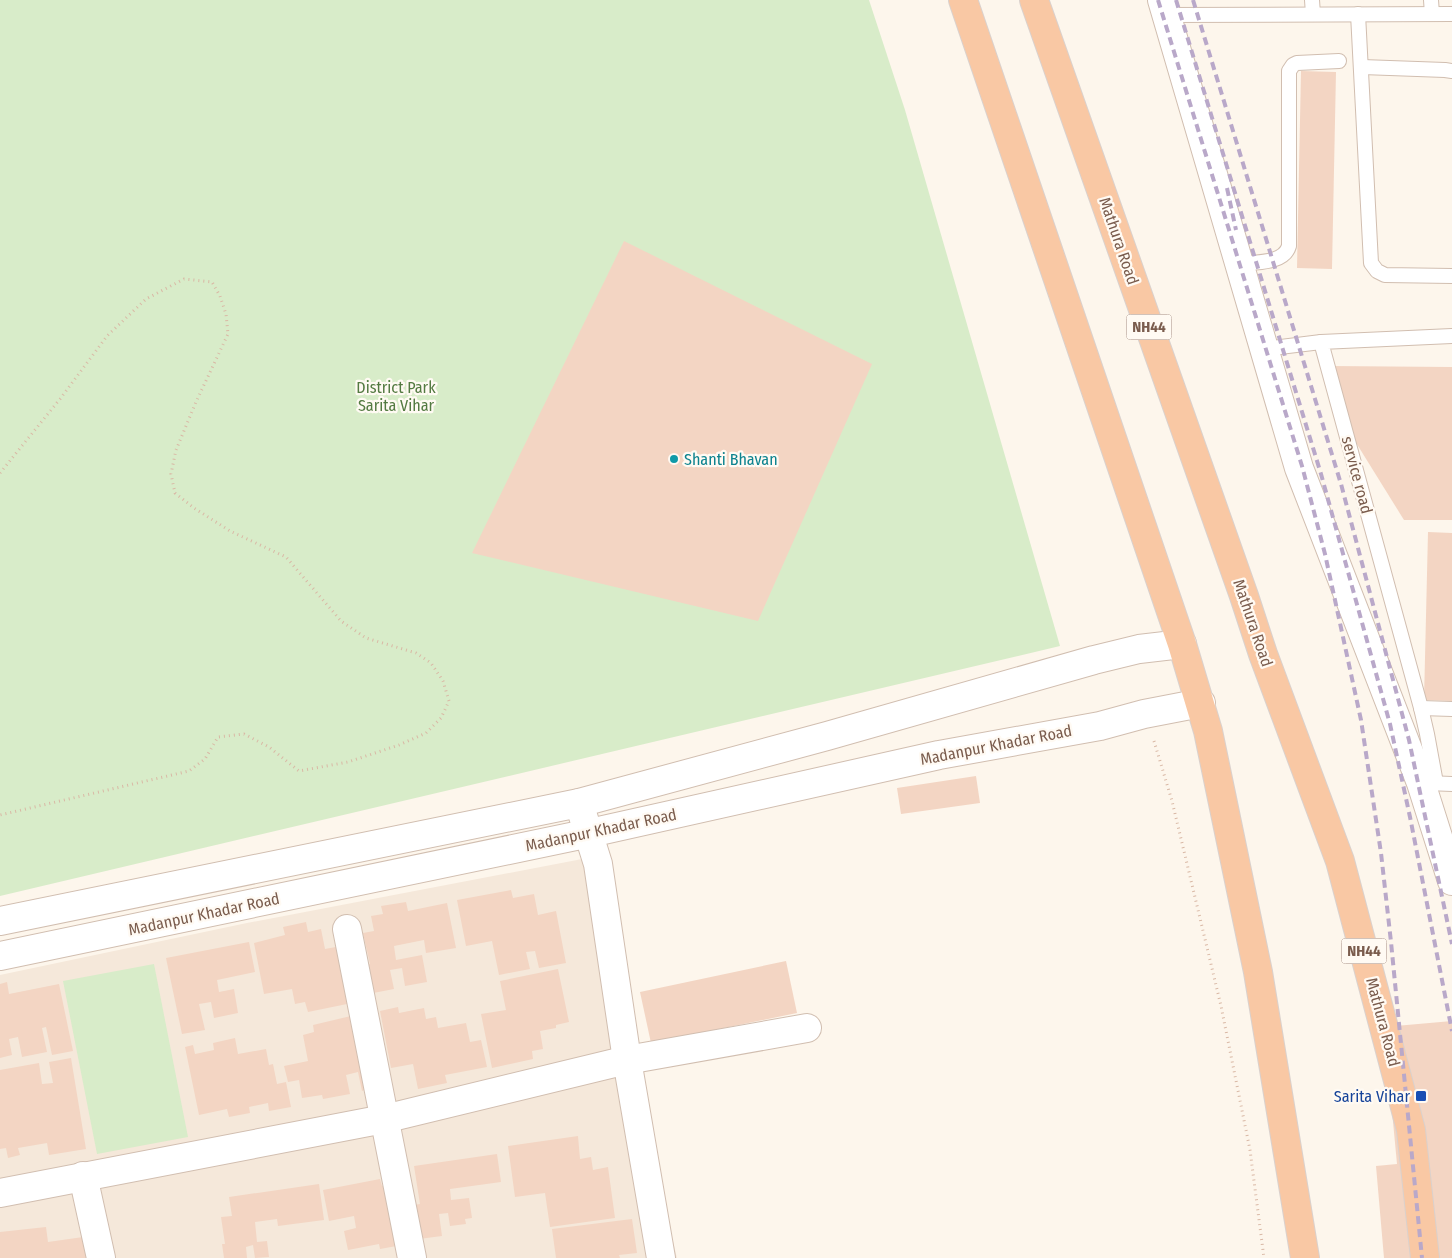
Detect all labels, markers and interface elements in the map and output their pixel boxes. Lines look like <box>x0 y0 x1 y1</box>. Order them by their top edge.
street label: Mathura Road <box>1095 195 1143 287</box>
road number: NH44 <box>1126 314 1172 340</box>
park label: District Park Sarita Vihar <box>356 378 436 415</box>
street label: service road <box>1338 434 1376 516</box>
place label: Shanti Bhavan <box>684 450 778 469</box>
marker: Shanti Bhavan <box>668 453 680 465</box>
street label: Mathura Road <box>1229 577 1277 669</box>
street label: Madanpur Khadar Road <box>919 721 1073 769</box>
street label: Madanpur Khadar Road <box>524 805 678 855</box>
street label: Madanpur Khadar Road <box>127 889 281 939</box>
road number: NH44 <box>1342 938 1386 964</box>
street label: Mathura Road <box>1362 976 1404 1068</box>
place label: Sarita Vihar <box>1334 1087 1410 1106</box>
marker: Sarita Vihar <box>1414 1089 1428 1103</box>

